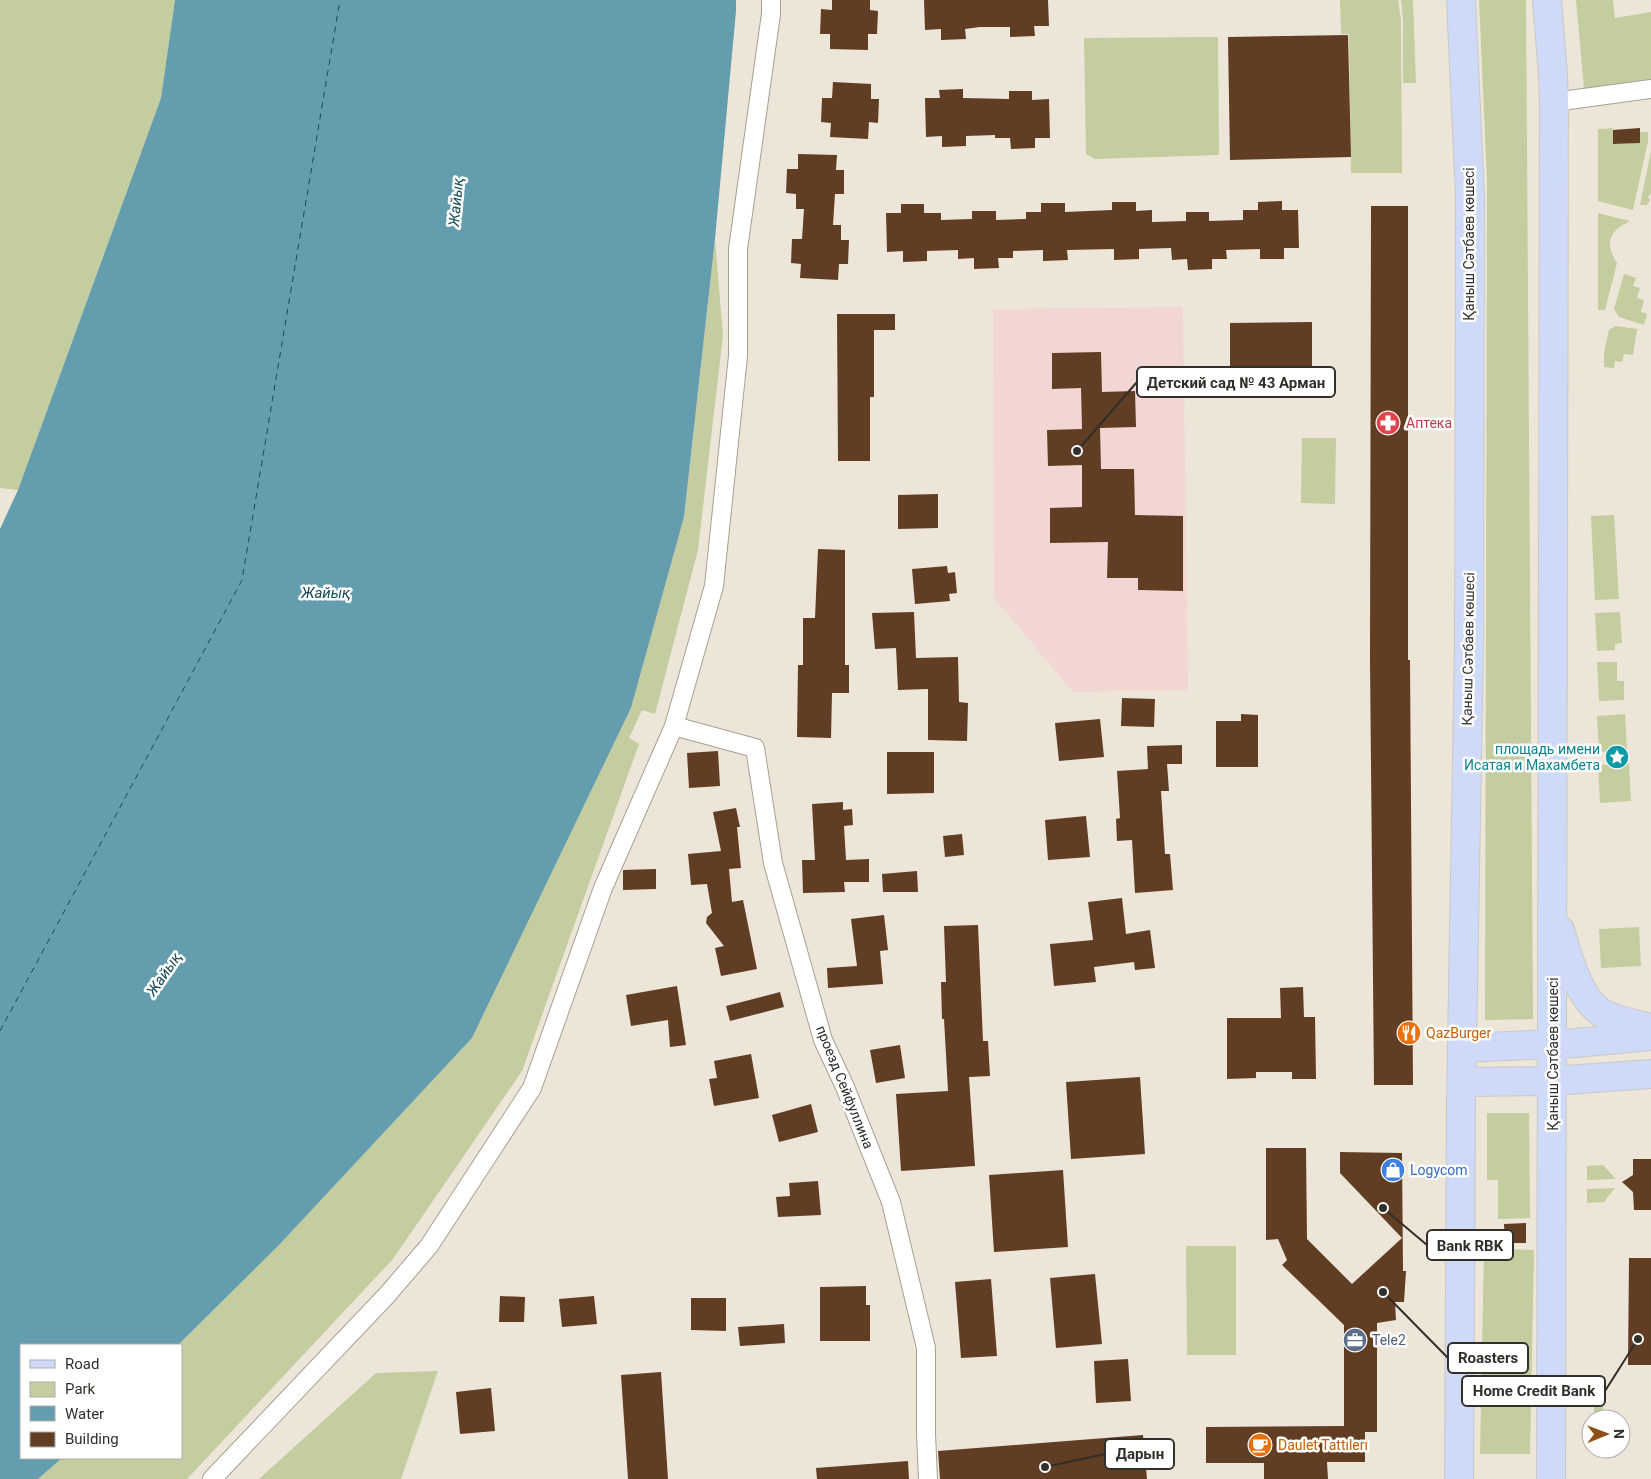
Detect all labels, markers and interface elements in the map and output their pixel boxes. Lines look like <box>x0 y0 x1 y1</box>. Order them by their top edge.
street label: Қаныш Сәтбаев көшесі <box>1461 167 1477 321</box>
water label: Жайық <box>445 176 467 228</box>
callout: Детский сад № 43 Арман <box>1137 367 1335 397</box>
text: Детский сад № 43 Арман <box>1147 374 1325 392</box>
pharmacy icon: Аптека <box>1375 410 1401 436</box>
place label: Аптека <box>1406 415 1452 431</box>
street label: Қаныш Сәтбаев көшесі <box>1459 572 1477 726</box>
water label: Жайық <box>300 584 351 602</box>
place label: площадь имени Исатая и Махамбета <box>1464 741 1600 773</box>
place icon: площадь имени Исатая и Махамбета <box>1604 744 1630 770</box>
water label: Жайық <box>142 948 186 1000</box>
street label: Қаныш Сәтбаев көшесі <box>1545 977 1561 1131</box>
restaurant icon: QazBurger <box>1396 1020 1422 1046</box>
street label: проезд Сейфуллина <box>813 1023 877 1151</box>
place label: QazBurger <box>1426 1025 1492 1041</box>
shop icon: Logycom <box>1380 1157 1406 1183</box>
place label: Logycom <box>1410 1162 1468 1178</box>
callout: Bank RBK <box>1427 1230 1513 1260</box>
text: Bank RBK <box>1437 1237 1504 1255</box>
office icon: Tele2 <box>1342 1327 1368 1353</box>
place label: Tele2 <box>1372 1332 1406 1348</box>
callout: Roasters <box>1448 1343 1528 1373</box>
legend <box>20 1344 182 1459</box>
text: Roasters <box>1458 1349 1518 1367</box>
text: Road <box>65 1355 99 1373</box>
callout: Home Credit Bank <box>1462 1376 1605 1406</box>
text: Park <box>65 1380 96 1398</box>
text: Home Credit Bank <box>1473 1382 1596 1400</box>
text: Water <box>65 1405 104 1423</box>
north arrow <box>1581 1409 1631 1459</box>
text: N <box>1611 1429 1627 1439</box>
text: Building <box>65 1430 119 1448</box>
cafe icon: Daulet Tattılerı <box>1247 1432 1273 1458</box>
place label: Daulet Tattılerı <box>1278 1437 1368 1453</box>
callout: Дарын <box>1105 1439 1174 1469</box>
text: Дарын <box>1116 1445 1164 1463</box>

